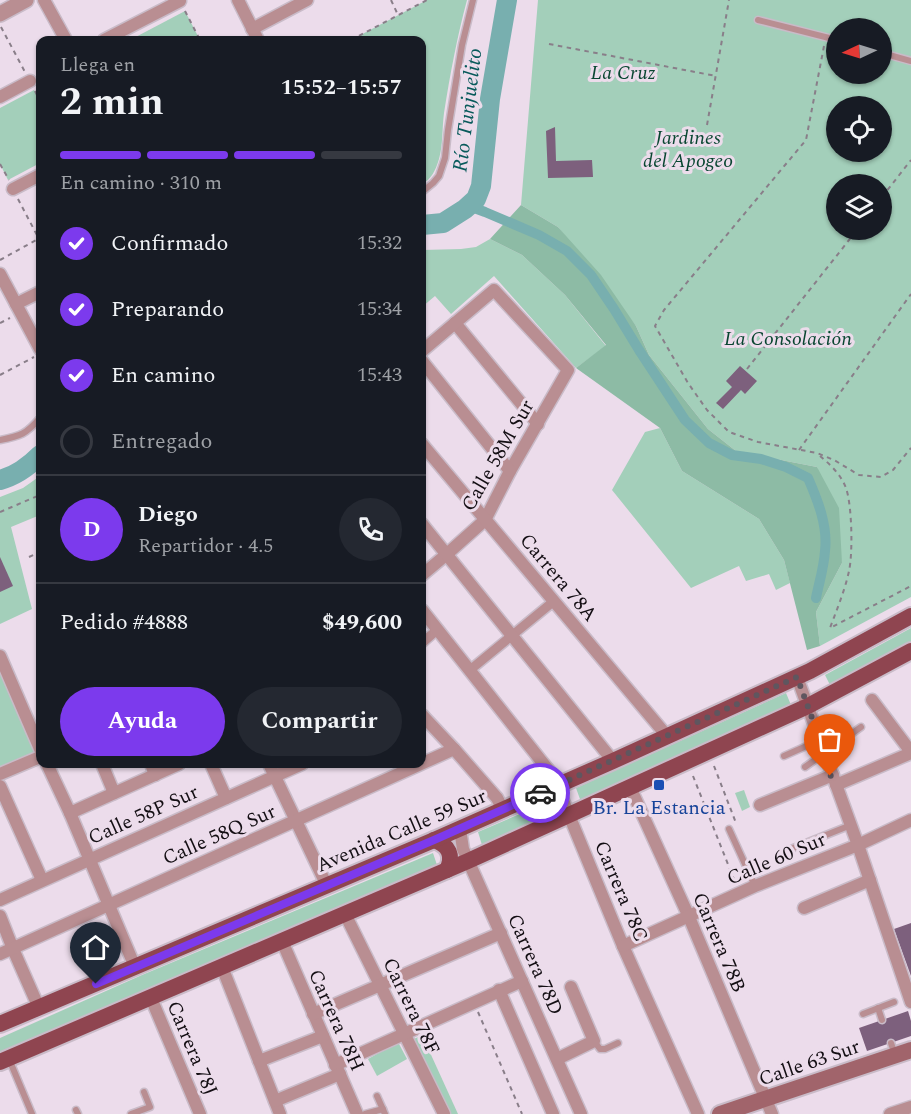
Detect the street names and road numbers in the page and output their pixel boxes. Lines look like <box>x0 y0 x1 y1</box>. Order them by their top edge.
street label: Calle 58M Sur <box>454 394 542 517</box>
street label: Carrera 78A <box>512 527 604 629</box>
street label: Calle 58P Sur <box>83 777 204 853</box>
street label: Avenida Calle 59 Sur <box>311 781 491 880</box>
street label: Calle 58Q Sur <box>158 796 281 873</box>
street label: Calle 60 Sur <box>722 824 831 893</box>
street label: Carrera 78C <box>586 836 656 947</box>
street label: Carrera 78B <box>685 888 754 997</box>
street label: Carrera 78D <box>499 909 571 1020</box>
street label: Carrera 78F <box>375 953 448 1060</box>
street label: Carrera 78H <box>300 965 372 1076</box>
street label: Carrera 78J <box>159 996 226 1101</box>
street label: Calle 63 Sur <box>755 1032 864 1094</box>

